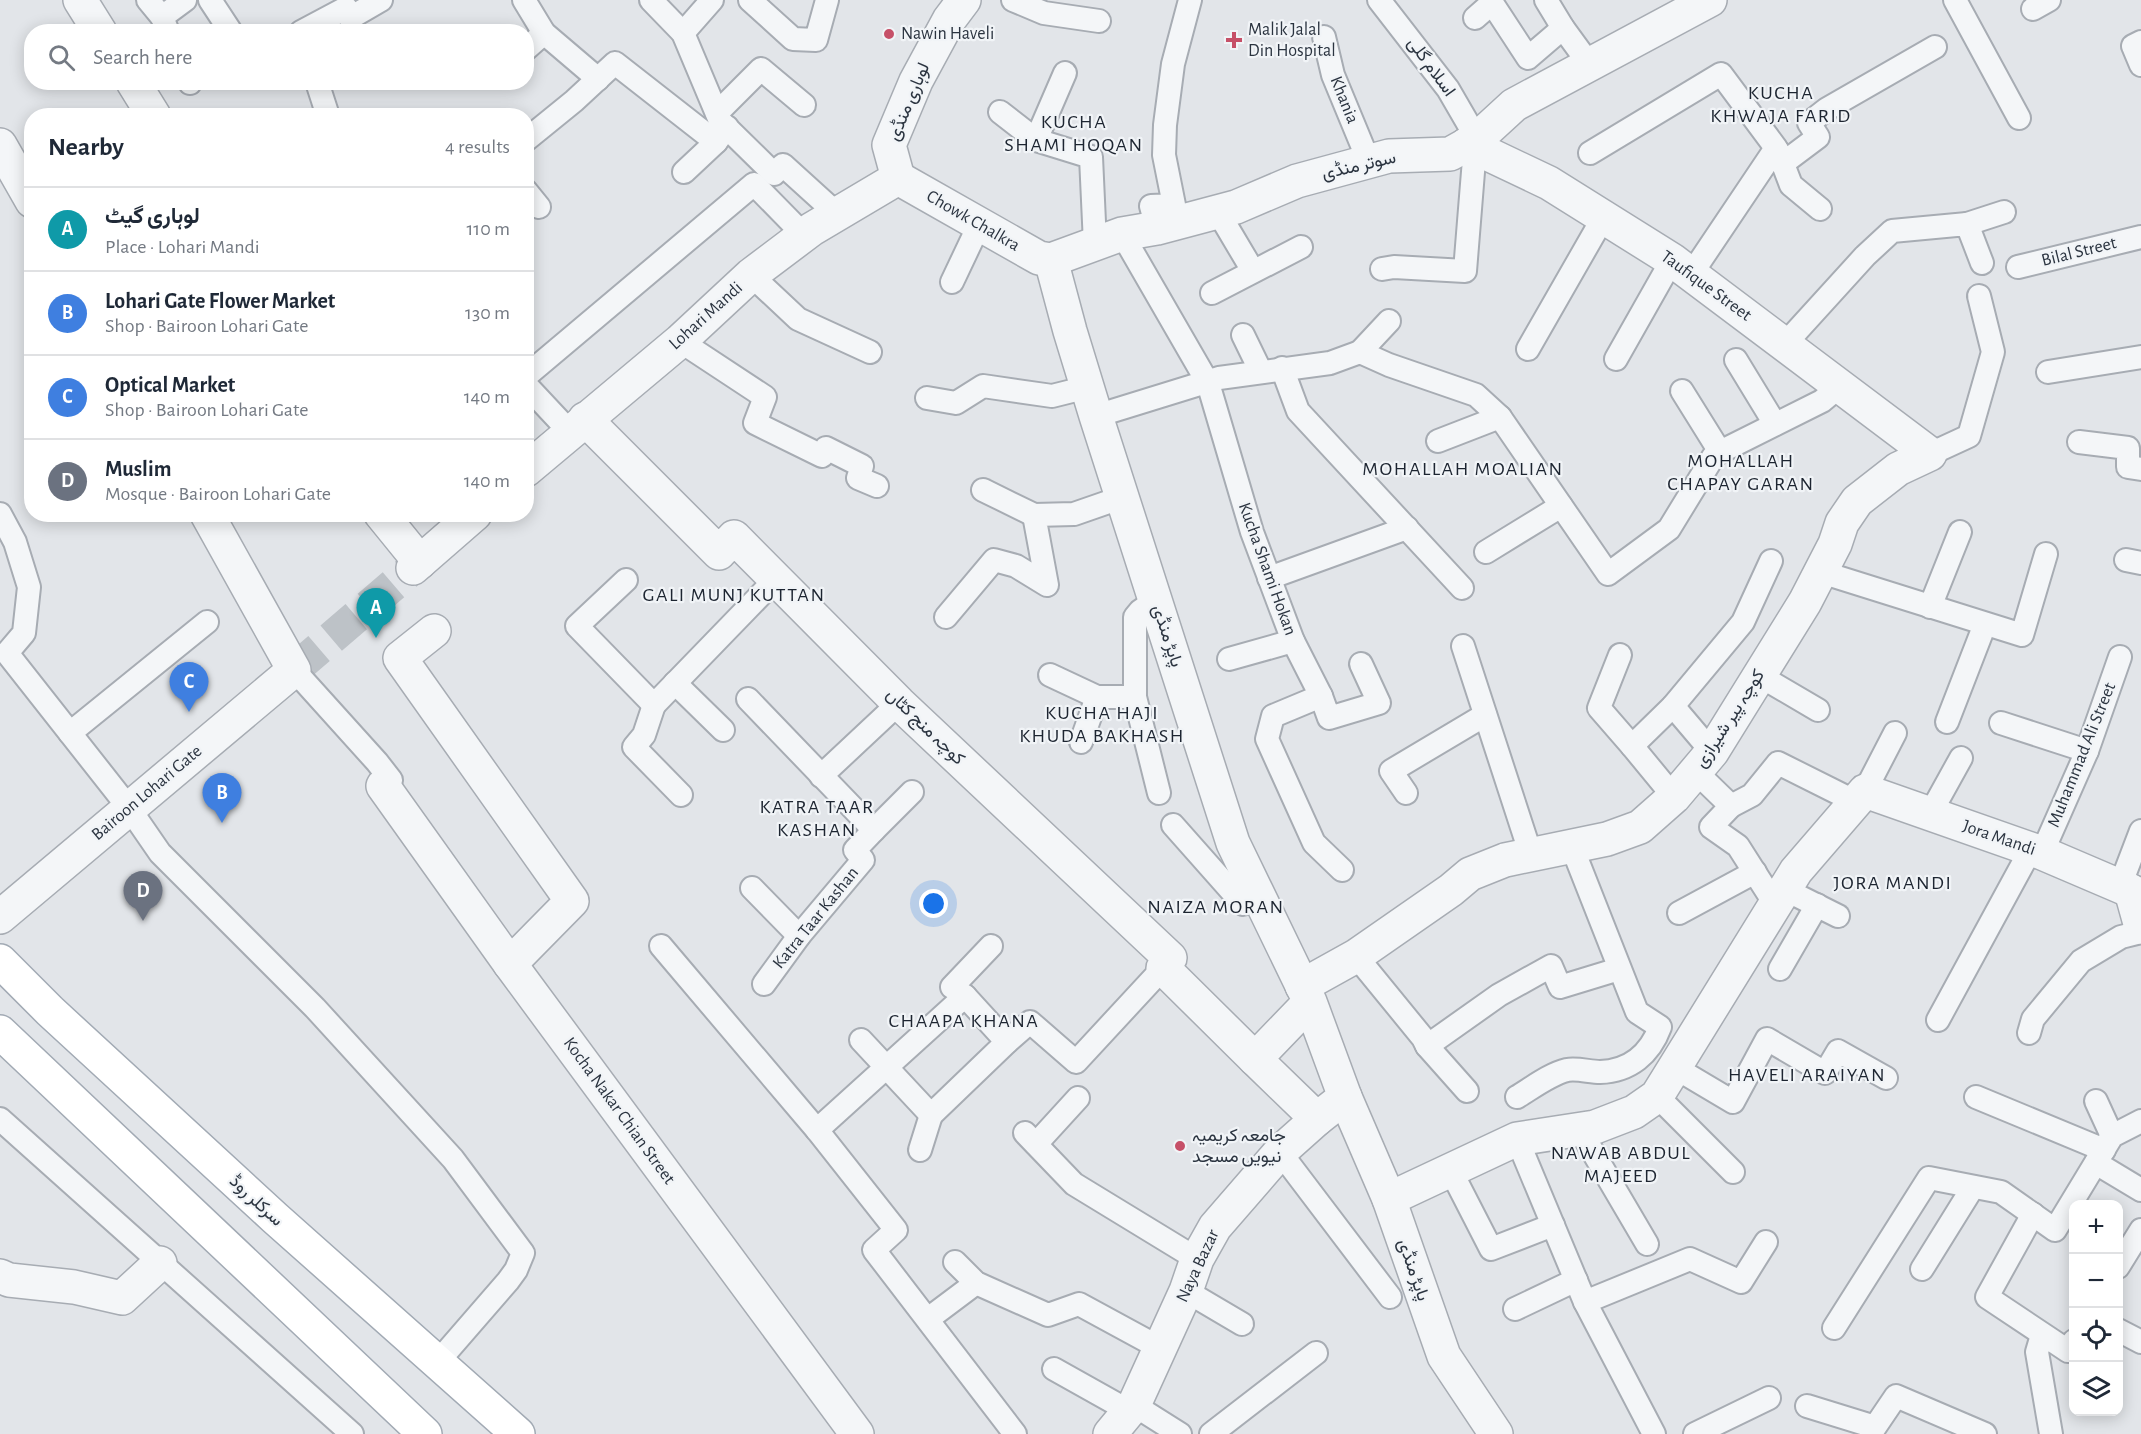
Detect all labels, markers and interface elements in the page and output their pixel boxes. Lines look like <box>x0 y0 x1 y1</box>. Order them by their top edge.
place label: Malik Jalal Din Hospital <box>1248 21 1336 60</box>
search box <box>24 24 534 90</box>
place label: Nawin Haveli <box>901 25 994 43</box>
marker: Nawin Haveli <box>882 27 896 41</box>
marker: Malik Jalal Din Hospital <box>1225 31 1243 49</box>
street label: اسلام گلی <box>1402 33 1459 101</box>
icon: search <box>45 41 78 74</box>
text: Search here <box>93 46 192 68</box>
street label: لوہاری منڈی <box>884 60 935 144</box>
street label: Khania <box>1326 74 1362 126</box>
district label: KUCHA KHWAJA FARID <box>1710 83 1852 126</box>
district label: KUCHA SHAMI HOQAN <box>1004 112 1144 155</box>
text: Nearby <box>48 134 124 160</box>
text: 4 results <box>445 137 510 157</box>
street label: سوتر منڈی <box>1320 148 1398 184</box>
street label: Chowk Chalkra <box>923 187 1023 255</box>
text: لوہاری گیٹ <box>105 205 200 227</box>
text: A <box>62 219 74 239</box>
text: 110 m <box>466 219 510 239</box>
street label: Bilal Street <box>2040 234 2119 270</box>
text: Place · Lohari Mandi <box>105 237 260 257</box>
street label: Taufique Street <box>1657 247 1755 325</box>
street label: Lohari Mandi <box>666 279 746 353</box>
text: Lohari Gate Flower Market <box>105 290 335 312</box>
text: B <box>62 303 73 323</box>
text: 130 m <box>465 303 510 323</box>
text: Shop · Bairoon Lohari Gate <box>105 316 308 336</box>
text: Optical Market <box>105 374 235 396</box>
text: C <box>62 387 73 407</box>
text: 140 m <box>464 387 510 407</box>
text: Shop · Bairoon Lohari Gate <box>105 400 308 420</box>
district label: MOHALLAH CHAPAY GARAN <box>1667 451 1815 494</box>
text: Muslim <box>105 458 171 480</box>
district label: MOHALLAH MOALIAN <box>1362 459 1564 479</box>
text: D <box>61 471 74 491</box>
text: 140 m <box>464 471 510 491</box>
text: Mosque · Bairoon Lohari Gate <box>105 484 331 504</box>
street label: Kucha Shami Hokan <box>1235 500 1299 638</box>
district label: GALI MUNJ KUTTAN <box>642 585 826 605</box>
pin: A <box>356 588 395 638</box>
street label: پاپڑ منڈی <box>1147 602 1186 670</box>
pin: C <box>170 662 208 712</box>
street label: کوچہ پیر شیرازی <box>1692 667 1770 772</box>
street label: Muhammad Ali Street <box>2045 680 2119 830</box>
street label: کوچہ منج کٹاں <box>881 685 968 770</box>
district label: KUCHA HAJI KHUDA BAKHASH <box>1019 703 1185 746</box>
street label: Bairoon Lohari Gate <box>89 742 205 844</box>
pin: B <box>202 774 242 823</box>
district label: KATRA TAAR KASHAN <box>759 797 875 840</box>
street label: Jora Mandi <box>1960 817 2038 859</box>
street label: Katra Taar Kashan <box>770 864 862 972</box>
pin: D <box>124 872 162 921</box>
district label: JORA MANDI <box>1834 873 1952 893</box>
your location <box>919 889 948 918</box>
district label: NAIZA MORAN <box>1147 897 1285 917</box>
district label: CHAAPA KHANA <box>889 1011 1039 1031</box>
street label: Kocha Nakar Chian Street <box>560 1034 678 1188</box>
district label: HAVELI ARAIYAN <box>1728 1065 1886 1085</box>
place label: جامعہ کریمیہ نیویں مسجد <box>1192 1127 1286 1167</box>
marker: جامعہ کریمیہ نیویں مسجد <box>1173 1139 1187 1153</box>
district label: NAWAB ABDUL MAJEED <box>1551 1143 1691 1186</box>
street label: سرکلر روڈ <box>225 1171 287 1231</box>
map controls <box>2069 1200 2123 1416</box>
button: + <box>2069 1200 2123 1254</box>
street label: Naya Bazar <box>1173 1227 1223 1305</box>
street label: پاپڑ منڈی <box>1392 1236 1433 1304</box>
button: − <box>2069 1254 2123 1308</box>
button: locate <box>2069 1308 2123 1362</box>
button: layers <box>2069 1362 2123 1416</box>

